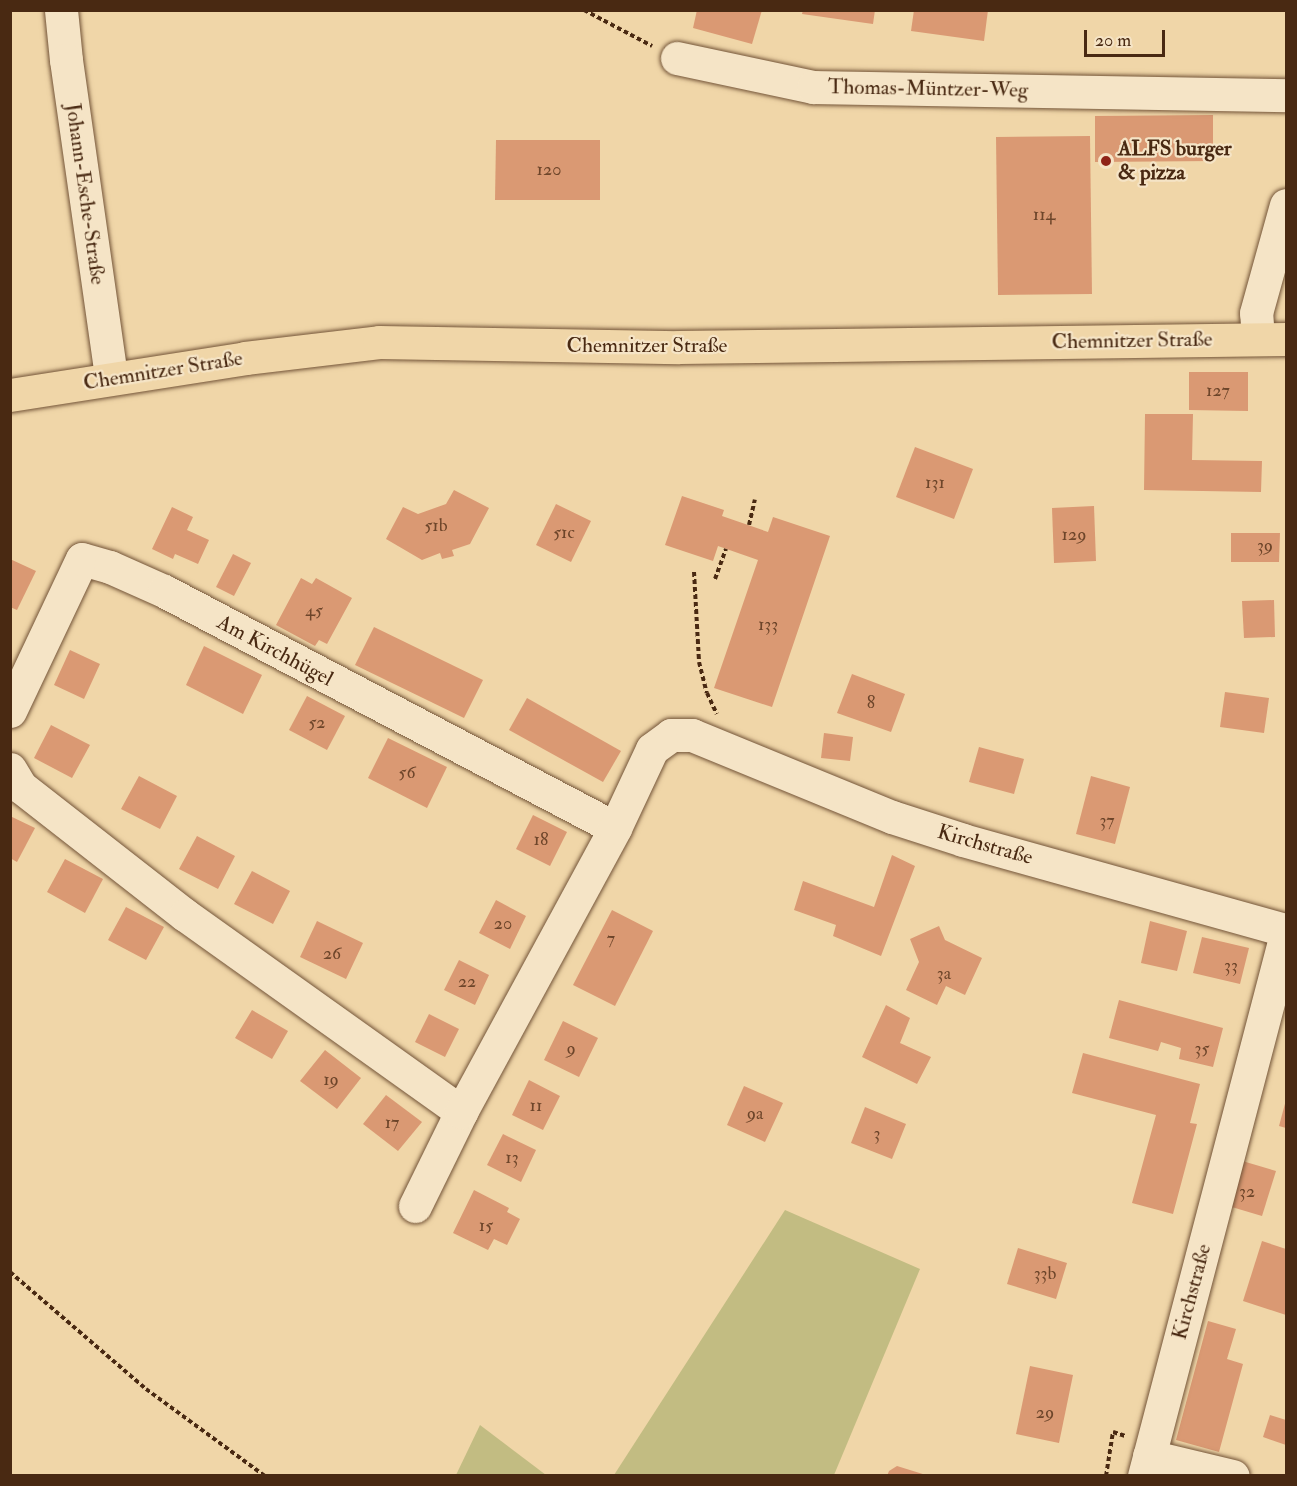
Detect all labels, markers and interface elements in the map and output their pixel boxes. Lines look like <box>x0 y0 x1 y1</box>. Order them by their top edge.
scale bar <box>1087 18 1168 56</box>
text: 20 m <box>1095 29 1131 52</box>
street label: Thomas-Müntzer-Weg <box>828 75 1028 103</box>
street label: Johann-Esche-Straße <box>60 102 110 286</box>
place label: ALFS burger & pizza <box>1118 136 1232 186</box>
marker: ALFS burger & pizza <box>1099 154 1113 168</box>
house number: 120 <box>537 159 561 181</box>
house number: 114 <box>1033 204 1055 226</box>
street label: Chemnitzer Straße <box>1051 327 1213 355</box>
street label: Chemnitzer Straße <box>567 333 727 359</box>
street label: Chemnitzer Straße <box>82 346 244 396</box>
house number: 127 <box>1206 380 1230 402</box>
house number: 131 <box>925 472 945 494</box>
house number: 51b <box>424 515 448 537</box>
house number: 51c <box>553 522 575 544</box>
house number: 129 <box>1062 524 1086 546</box>
house number: 39 <box>1257 535 1273 557</box>
house number: 45 <box>305 600 323 622</box>
street label: Am Kirchhügel <box>213 610 337 692</box>
house number: 133 <box>758 614 778 636</box>
house number: 8 <box>867 692 875 714</box>
house number: 52 <box>309 712 325 734</box>
house number: 56 <box>399 762 415 784</box>
house number: 37 <box>1099 810 1115 832</box>
street label: Kirchstraße <box>934 819 1036 871</box>
house number: 18 <box>534 829 548 851</box>
house number: 20 <box>494 913 512 935</box>
house number: 7 <box>607 928 615 950</box>
house number: 26 <box>323 943 341 965</box>
house number: 33 <box>1224 955 1238 977</box>
house number: 3a <box>937 963 951 985</box>
house number: 22 <box>458 971 476 993</box>
house number: 9 <box>566 1038 576 1060</box>
house number: 35 <box>1195 1038 1209 1060</box>
house number: 19 <box>323 1069 339 1091</box>
house number: 11 <box>530 1095 542 1117</box>
house number: 9a <box>747 1103 763 1125</box>
house number: 17 <box>385 1112 399 1134</box>
house number: 3 <box>874 1123 880 1145</box>
house number: 13 <box>505 1147 519 1169</box>
house number: 32 <box>1239 1181 1255 1203</box>
house number: 15 <box>479 1215 493 1237</box>
street label: Kirchstraße <box>1167 1241 1217 1343</box>
house number: 33b <box>1034 1263 1056 1285</box>
house number: 29 <box>1036 1402 1054 1424</box>

